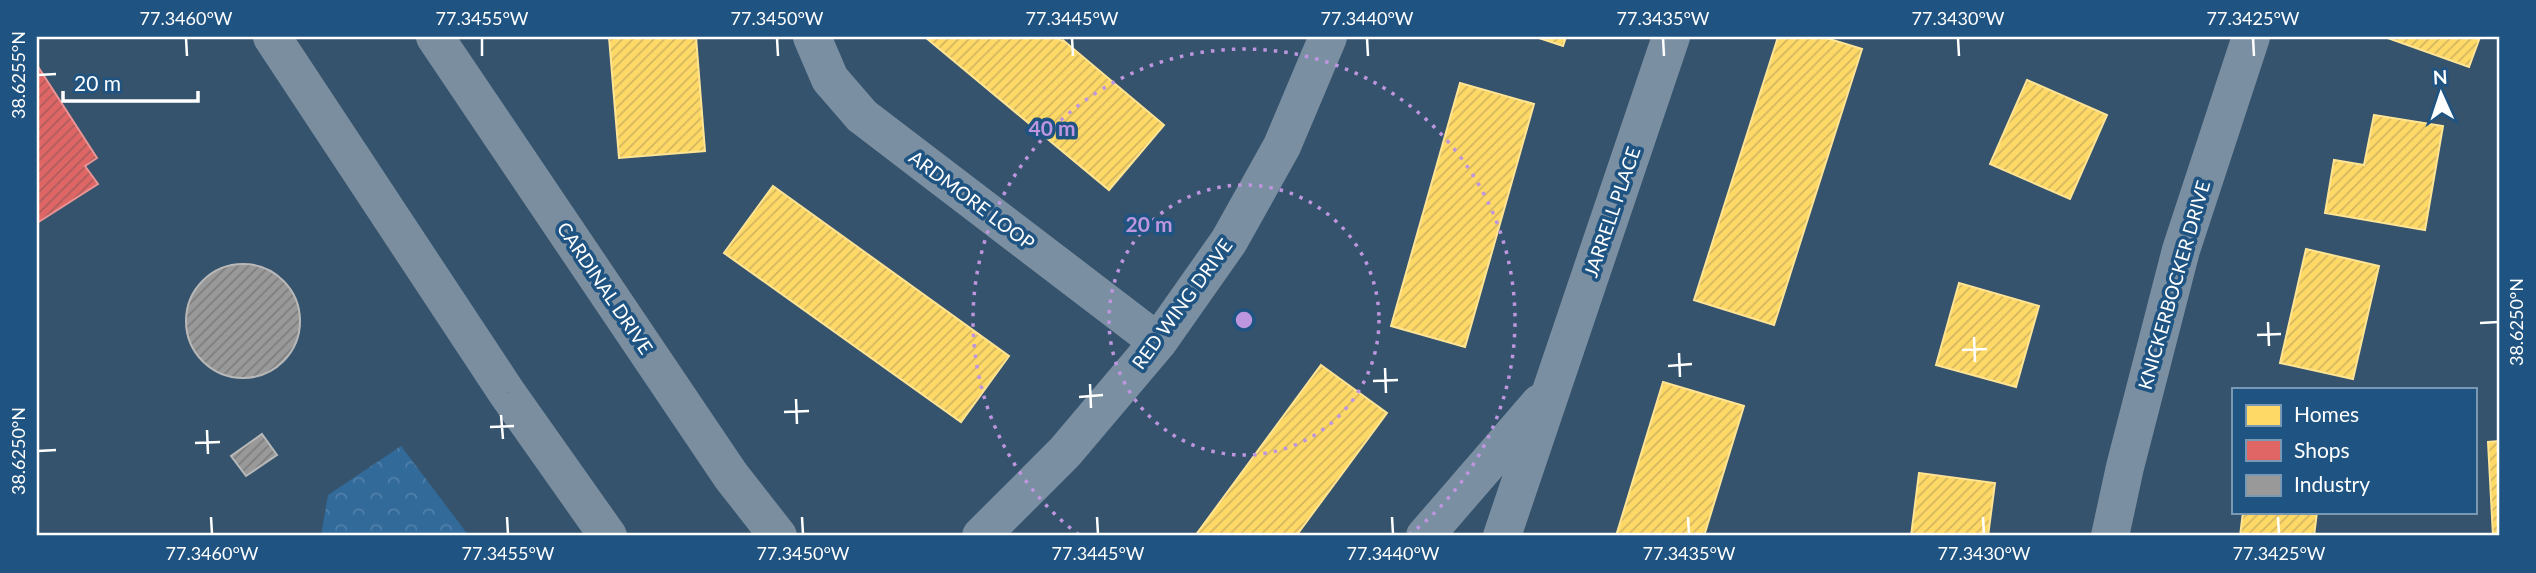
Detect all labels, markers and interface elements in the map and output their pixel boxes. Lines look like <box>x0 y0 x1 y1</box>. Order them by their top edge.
text: 77.3460°W <box>140 7 233 29</box>
text: 77.3455°W <box>436 7 529 29</box>
text: 77.3450°W <box>731 7 824 29</box>
text: 77.3445°W <box>1026 7 1119 29</box>
text: 77.3440°W <box>1321 7 1414 29</box>
text: 77.3435°W <box>1617 7 1710 29</box>
text: 77.3430°W <box>1912 7 2005 29</box>
text: 77.3425°W <box>2207 7 2300 29</box>
text: 38.6255°N <box>7 31 29 119</box>
scale bar <box>63 60 198 104</box>
north arrow <box>2406 60 2476 130</box>
text: N <box>2432 65 2448 88</box>
text: 20 m <box>74 70 121 95</box>
text: 40 m <box>1028 115 1076 140</box>
street label: JARRELL PLACE <box>1578 143 1645 280</box>
street label: ARDMORE LOOP <box>905 145 1039 254</box>
street label: KNICKERBOCKER DRIVE <box>2133 178 2214 392</box>
text: 20 m <box>1125 211 1173 236</box>
street label: CARDINAL DRIVE <box>553 217 658 358</box>
street label: RED WING DRIVE <box>1127 234 1237 373</box>
text: 38.6250°N <box>2505 278 2527 366</box>
centre of rings <box>1232 308 1256 332</box>
legend <box>2232 388 2476 514</box>
text: Homes <box>2294 401 2359 426</box>
text: 38.6250°N <box>7 407 29 495</box>
text: Shops <box>2294 437 2350 462</box>
text: Industry <box>2294 471 2370 496</box>
text: 77.3460°W <box>166 542 259 564</box>
text: 77.3455°W <box>462 542 555 564</box>
text: 77.3450°W <box>757 542 850 564</box>
text: 77.3445°W <box>1052 542 1145 564</box>
text: 77.3440°W <box>1347 542 1440 564</box>
text: 77.3435°W <box>1643 542 1736 564</box>
text: 77.3430°W <box>1938 542 2031 564</box>
text: 77.3425°W <box>2233 542 2326 564</box>

